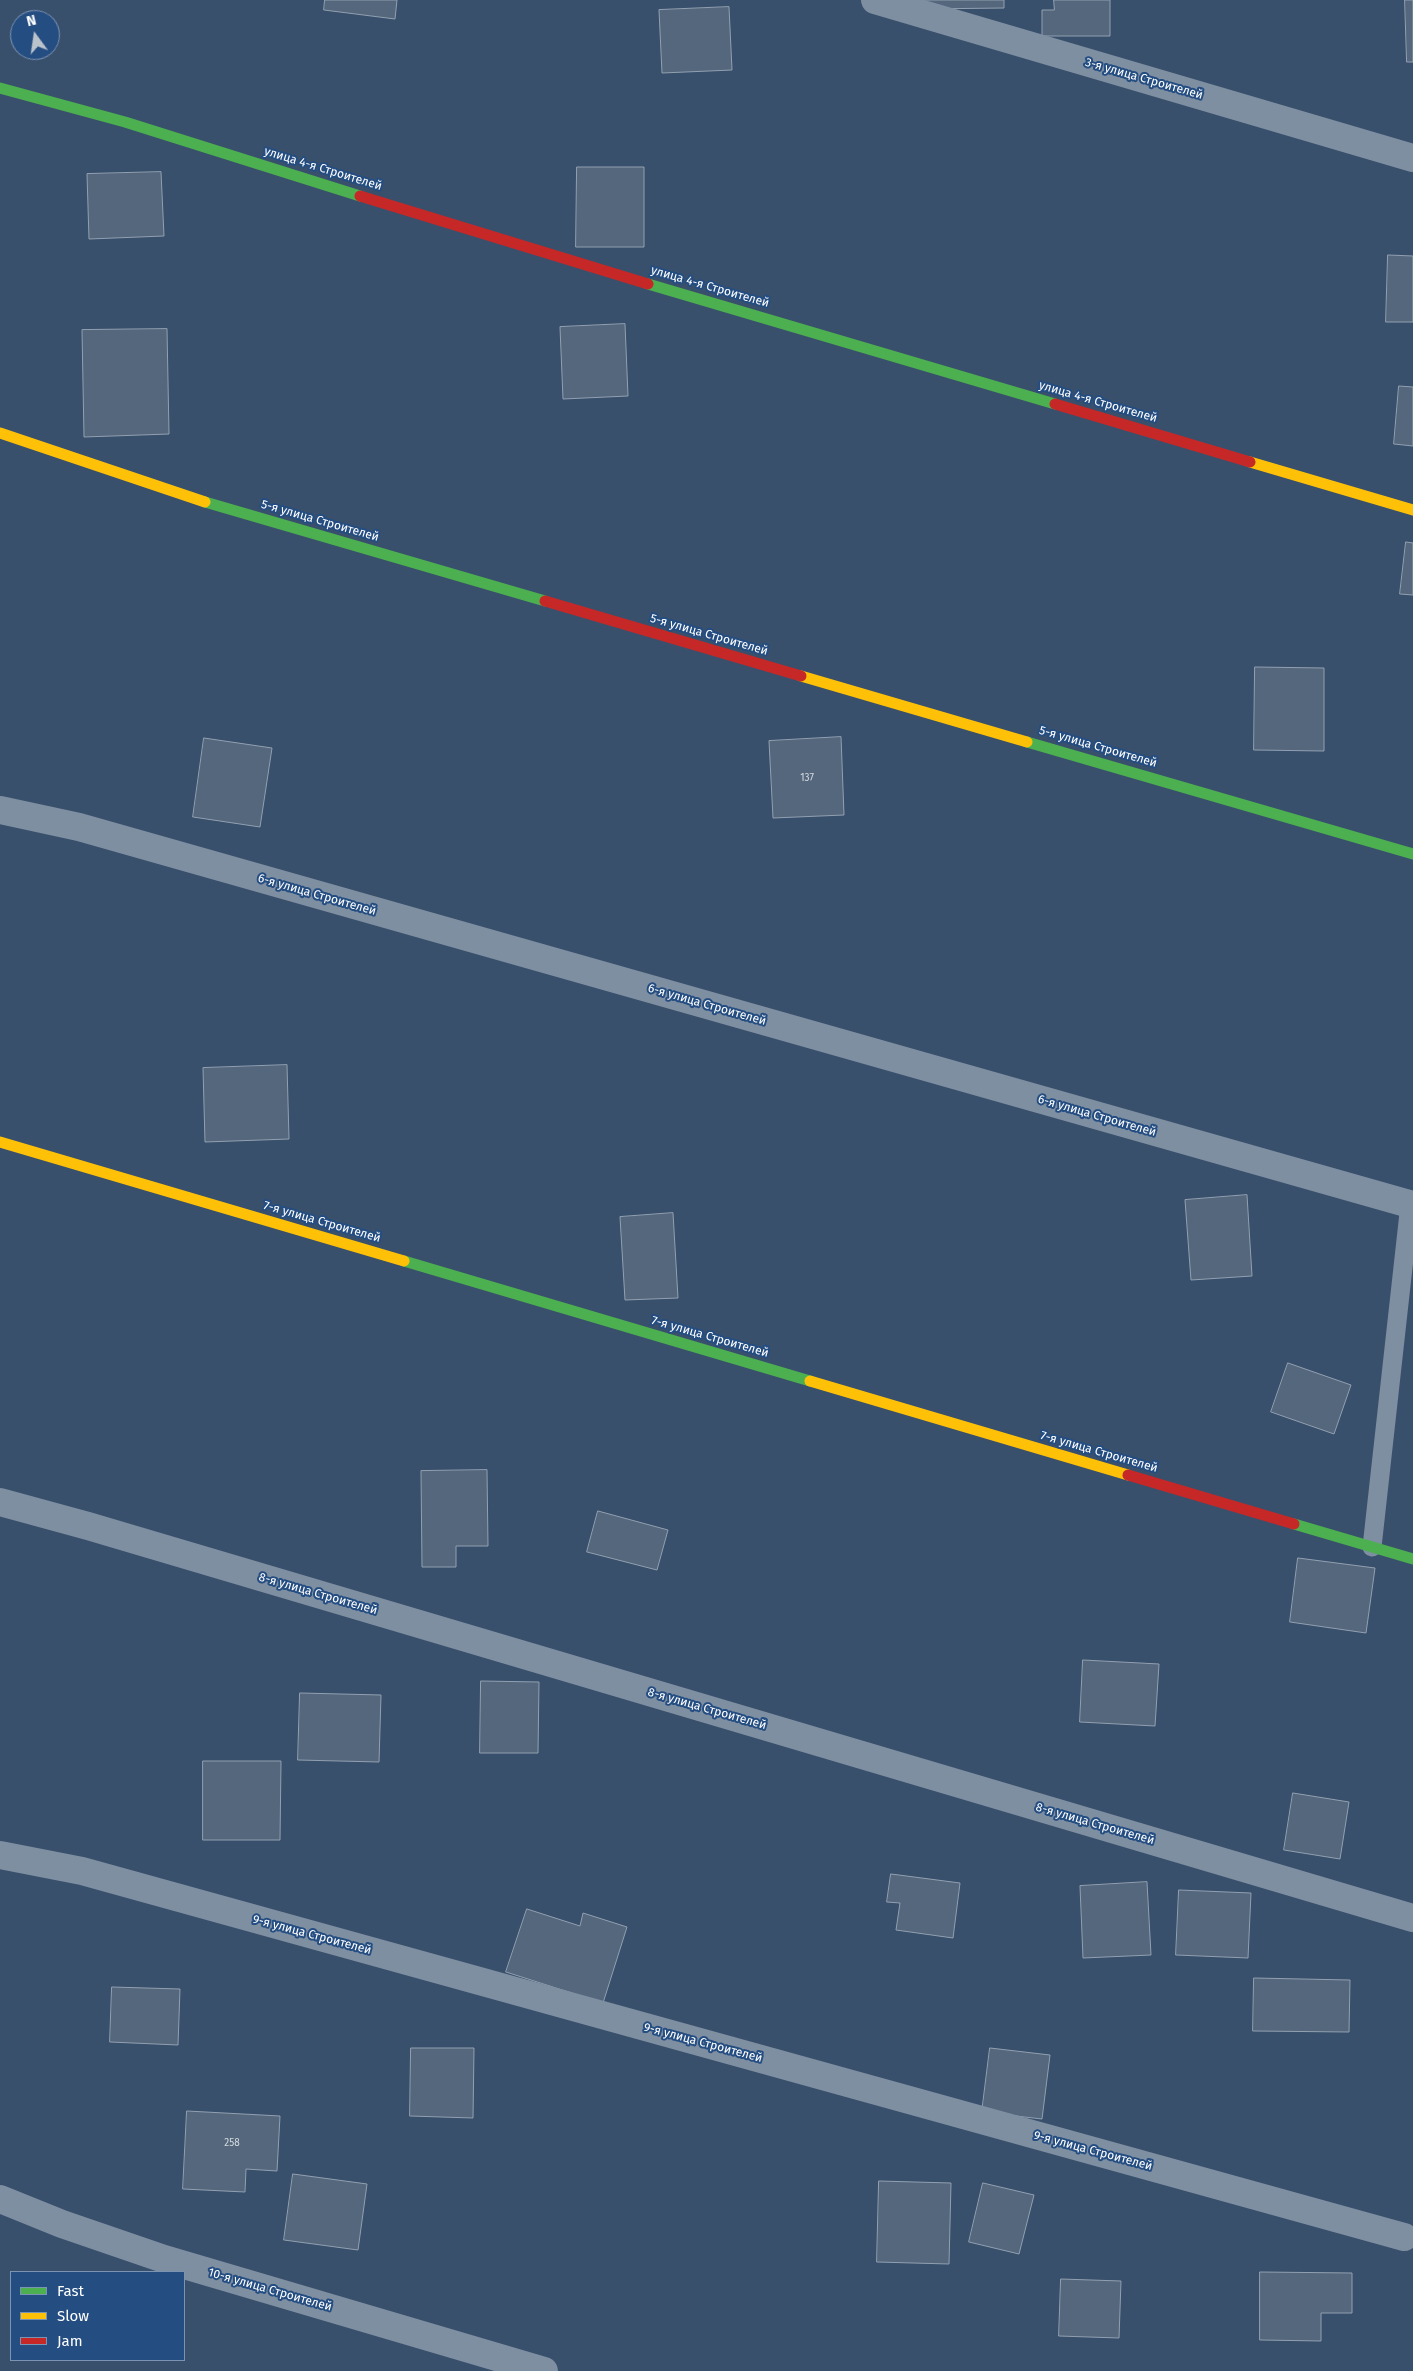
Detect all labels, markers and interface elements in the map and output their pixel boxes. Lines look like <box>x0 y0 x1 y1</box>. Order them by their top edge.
north arrow <box>10 10 60 60</box>
text: N <box>25 12 38 30</box>
street label: 3-я улица Строителей <box>1083 55 1205 103</box>
street label: улица 4-я Строителей <box>262 144 384 194</box>
street label: улица 4-я Строителей <box>649 263 771 311</box>
street label: улица 4-я Строителей <box>1037 378 1159 426</box>
street label: 5-я улица Строителей <box>259 497 381 545</box>
street label: 5-я улица Строителей <box>648 611 770 659</box>
street label: 5-я улица Строителей <box>1037 723 1159 771</box>
house number: 137 <box>800 772 814 784</box>
street label: 6-я улица Строителей <box>256 871 378 919</box>
street label: 6-я улица Строителей <box>646 981 768 1029</box>
street label: 6-я улица Строителей <box>1036 1092 1158 1140</box>
street label: 7-я улица Строителей <box>262 1198 382 1246</box>
street label: 7-я улица Строителей <box>650 1313 770 1361</box>
street label: 7-я улица Строителей <box>1039 1428 1159 1476</box>
street label: 8-я улица Строителей <box>257 1570 379 1618</box>
street label: 8-я улица Строителей <box>646 1685 768 1733</box>
street label: 8-я улица Строителей <box>1034 1800 1156 1848</box>
street label: 9-я улица Строителей <box>251 1912 373 1958</box>
street label: 9-я улица Строителей <box>642 2020 764 2066</box>
street label: 9-я улица Строителей <box>1032 2128 1154 2174</box>
house number: 258 <box>224 2137 240 2149</box>
street label: 10-я улица Строителей <box>206 2265 334 2315</box>
legend <box>10 2271 185 2361</box>
text: Fast <box>57 2282 84 2300</box>
text: Slow <box>57 2307 89 2325</box>
text: Jam <box>57 2332 83 2350</box>

